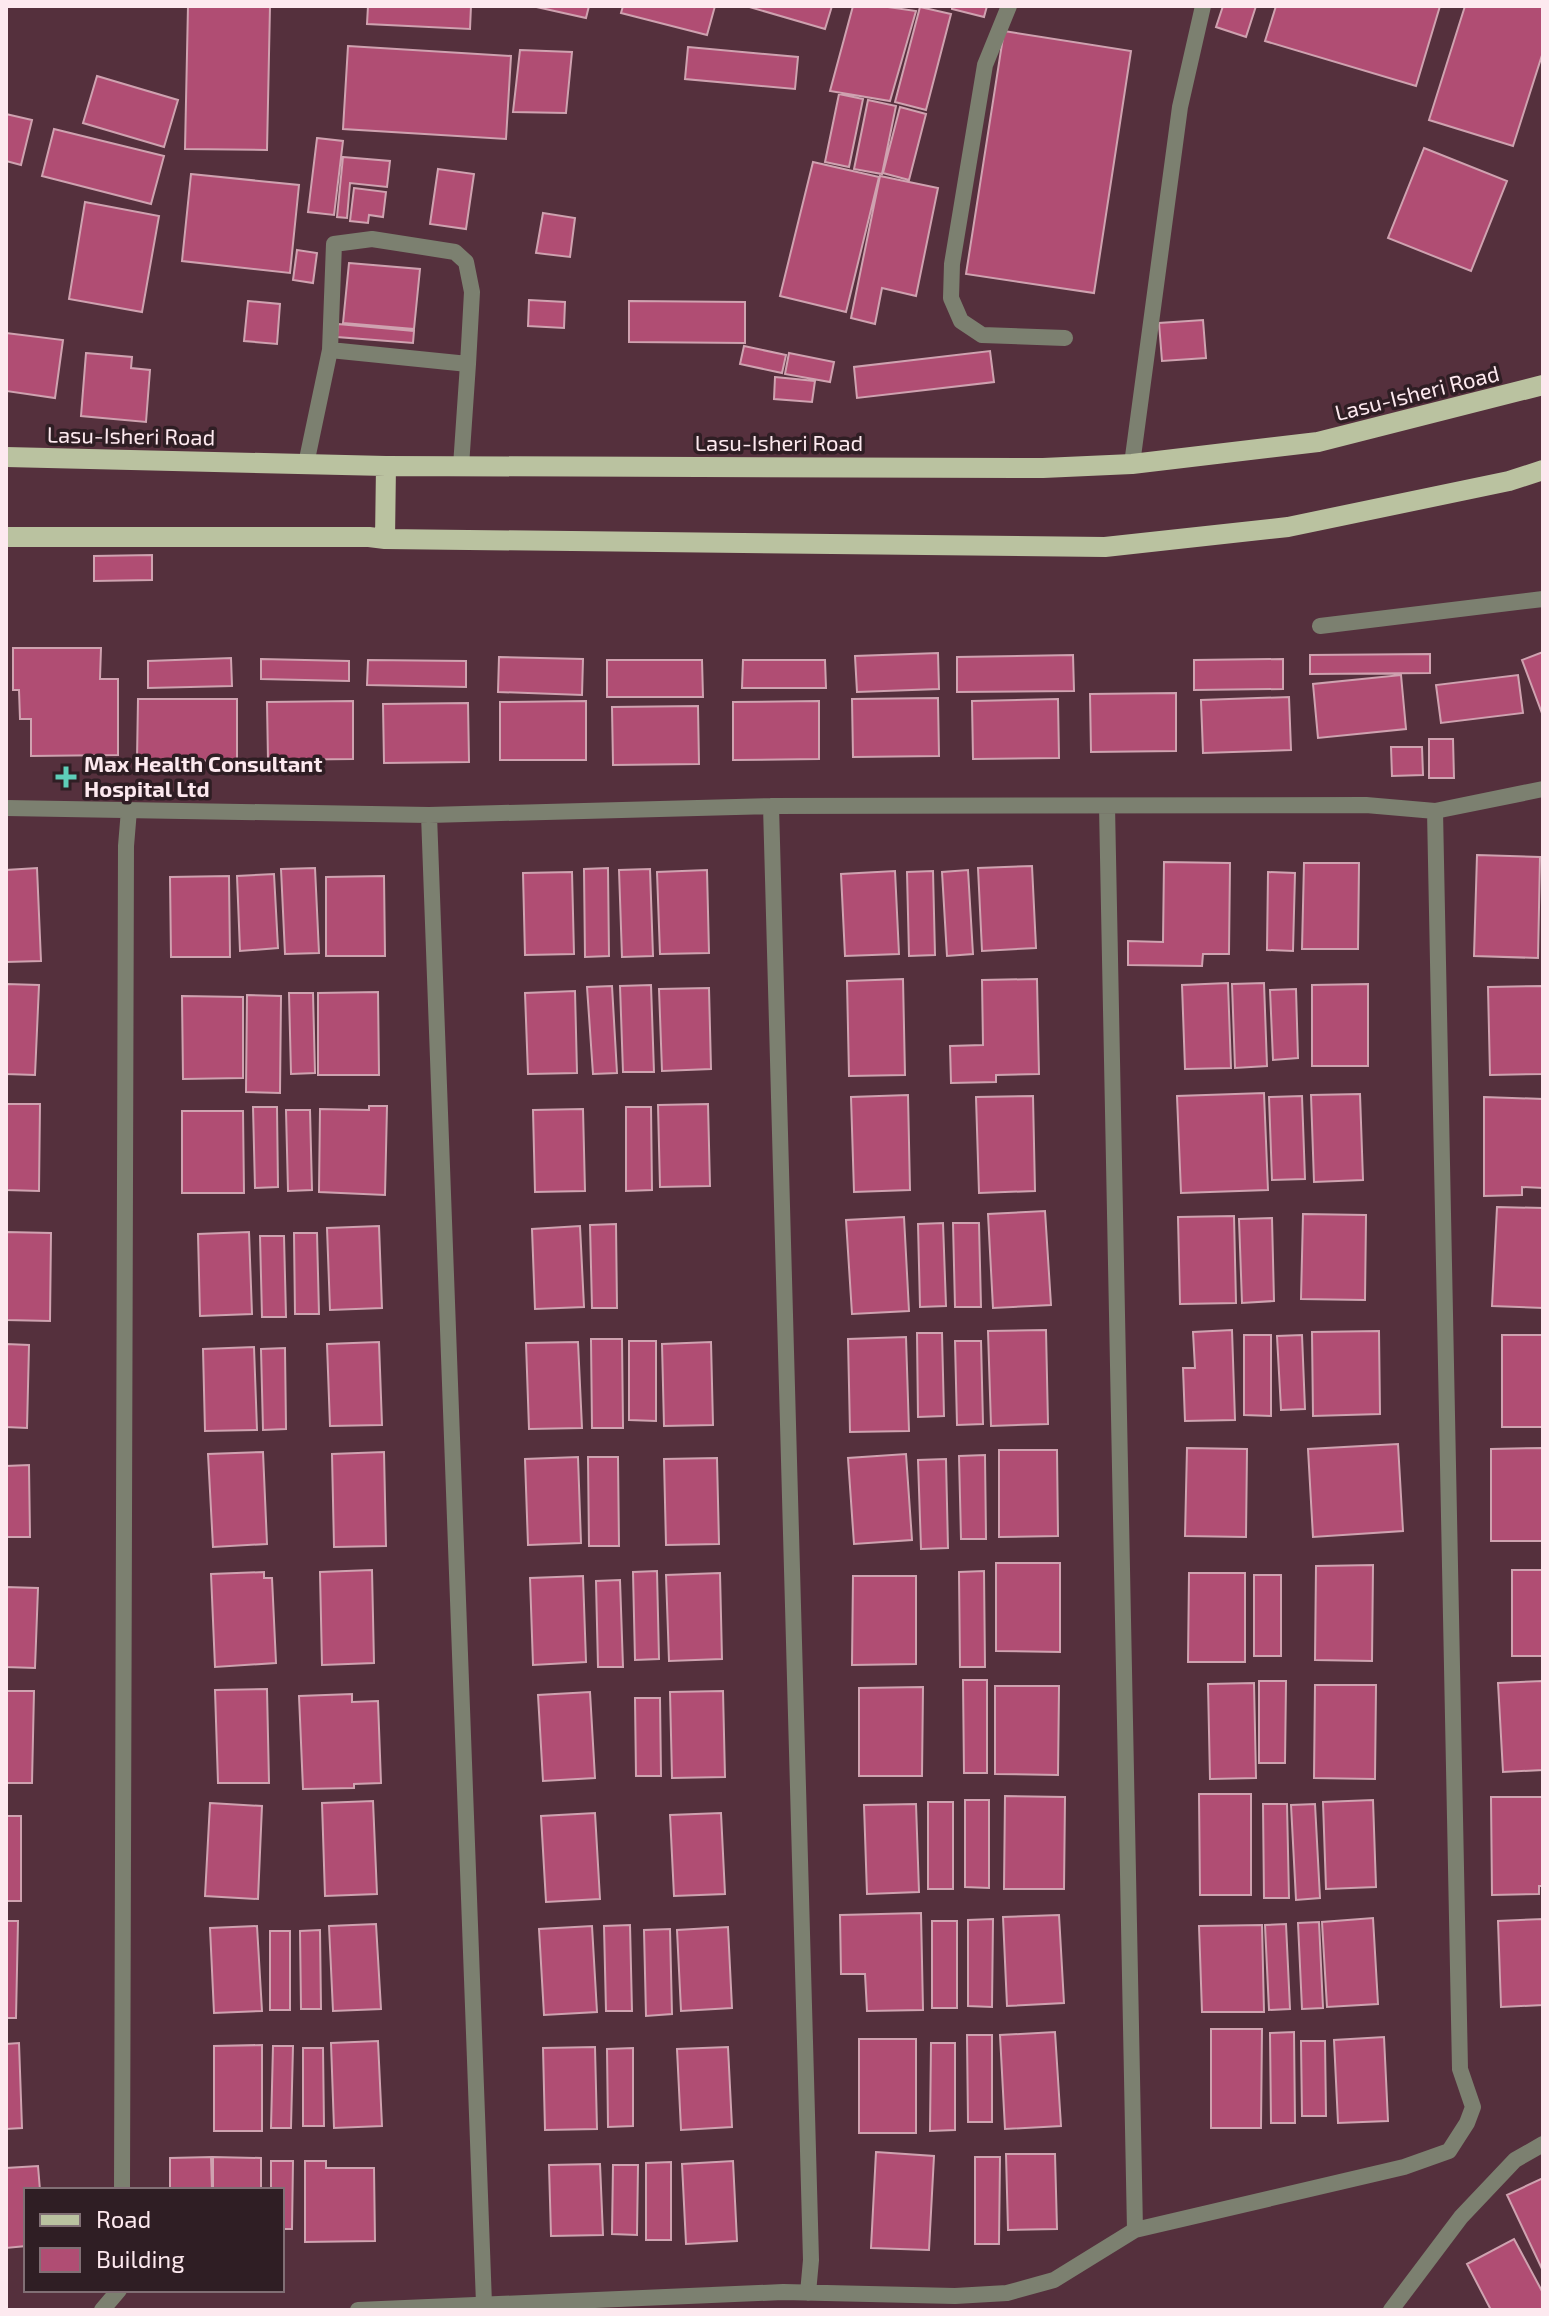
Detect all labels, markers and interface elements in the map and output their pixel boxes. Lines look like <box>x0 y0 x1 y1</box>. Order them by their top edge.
street label: Lasu-Isheri Road <box>1332 359 1502 425</box>
street label: Lasu-Isheri Road <box>47 421 215 449</box>
street label: Lasu-Isheri Road <box>695 429 863 455</box>
place label: Max Health Consultant Hospital Ltd <box>84 750 323 801</box>
marker: Max Health Consultant Hospital Ltd <box>55 766 77 788</box>
legend <box>24 2188 284 2292</box>
text: Road <box>96 2204 151 2233</box>
text: Building <box>96 2244 185 2273</box>

